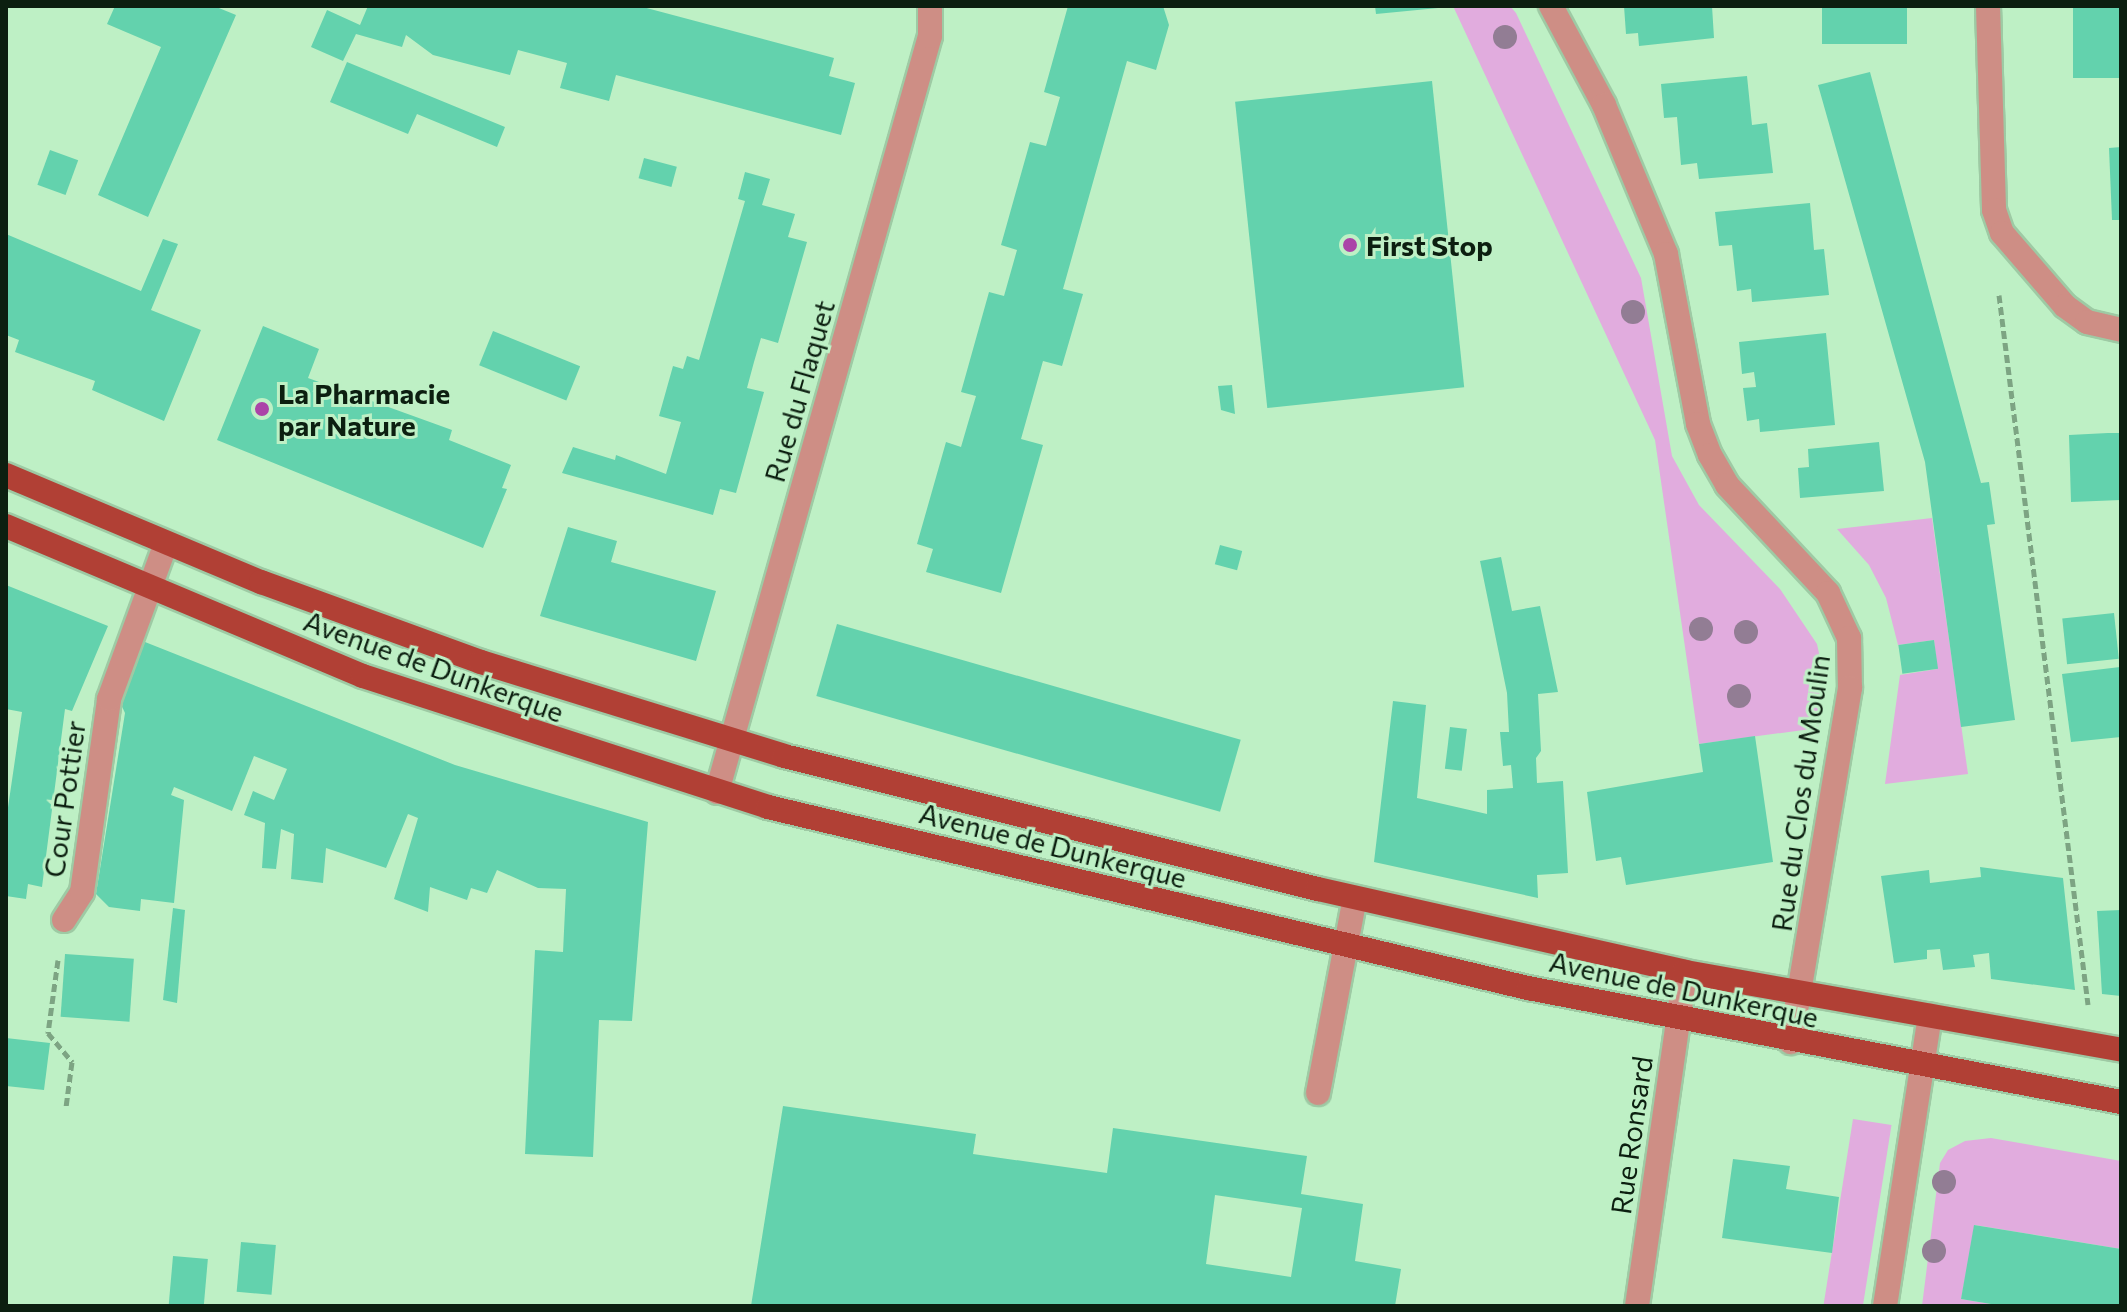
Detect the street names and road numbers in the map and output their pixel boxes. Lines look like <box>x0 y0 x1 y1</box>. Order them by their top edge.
street label: Rue du Flaquet <box>757 296 841 486</box>
street label: Avenue de Dunkerque <box>299 603 569 729</box>
street label: Rue du Clos du Moulin <box>1764 653 1836 933</box>
street label: Cour Pottier <box>36 719 92 879</box>
street label: Avenue de Dunkerque <box>916 796 1190 894</box>
street label: Avenue de Dunkerque <box>1546 944 1822 1034</box>
street label: Rue Ronsard <box>1603 1054 1659 1216</box>

